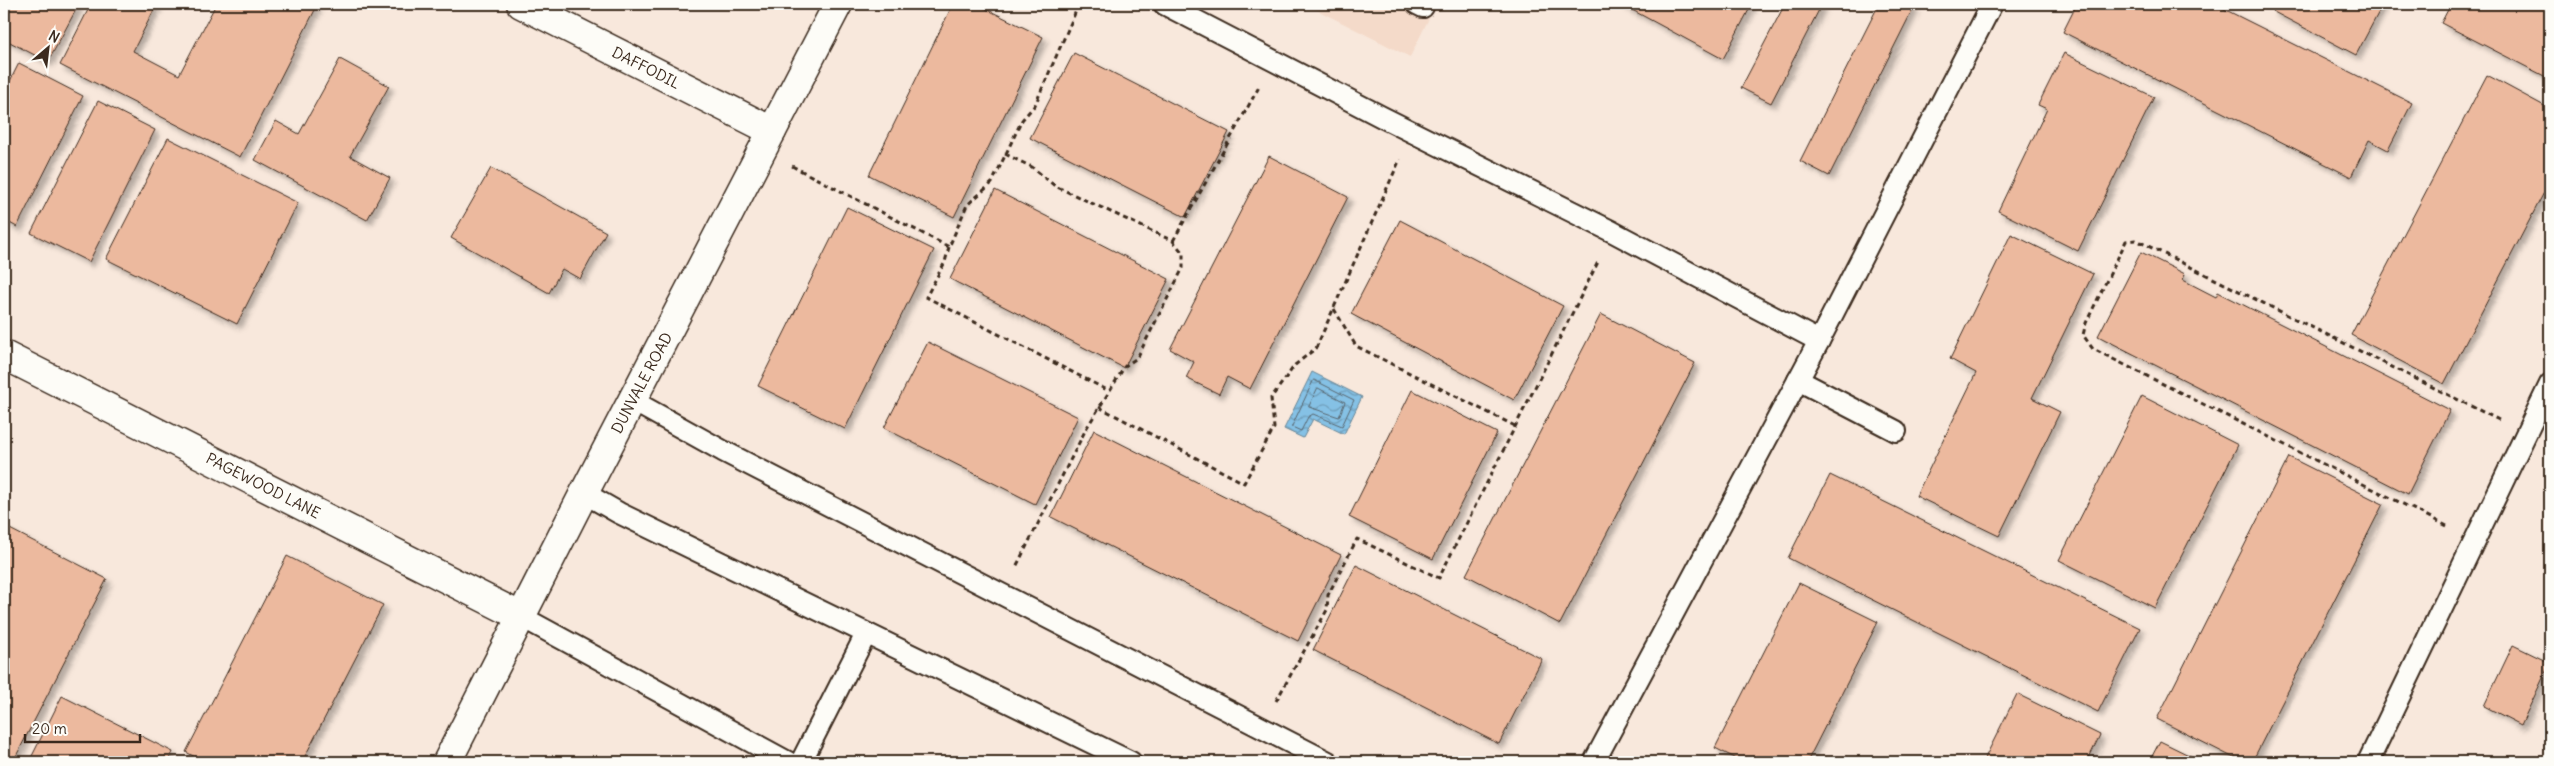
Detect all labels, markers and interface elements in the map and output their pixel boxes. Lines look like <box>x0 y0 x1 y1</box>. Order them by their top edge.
north arrow <box>22 22 72 72</box>
text: N <box>46 26 63 47</box>
street label: DAFFODIL <box>609 42 683 93</box>
street label: DUNVALE ROAD <box>607 329 676 437</box>
street label: PAGEWOOD LANE <box>203 449 324 523</box>
scale bar <box>25 711 140 743</box>
text: 20 m <box>32 719 67 738</box>

